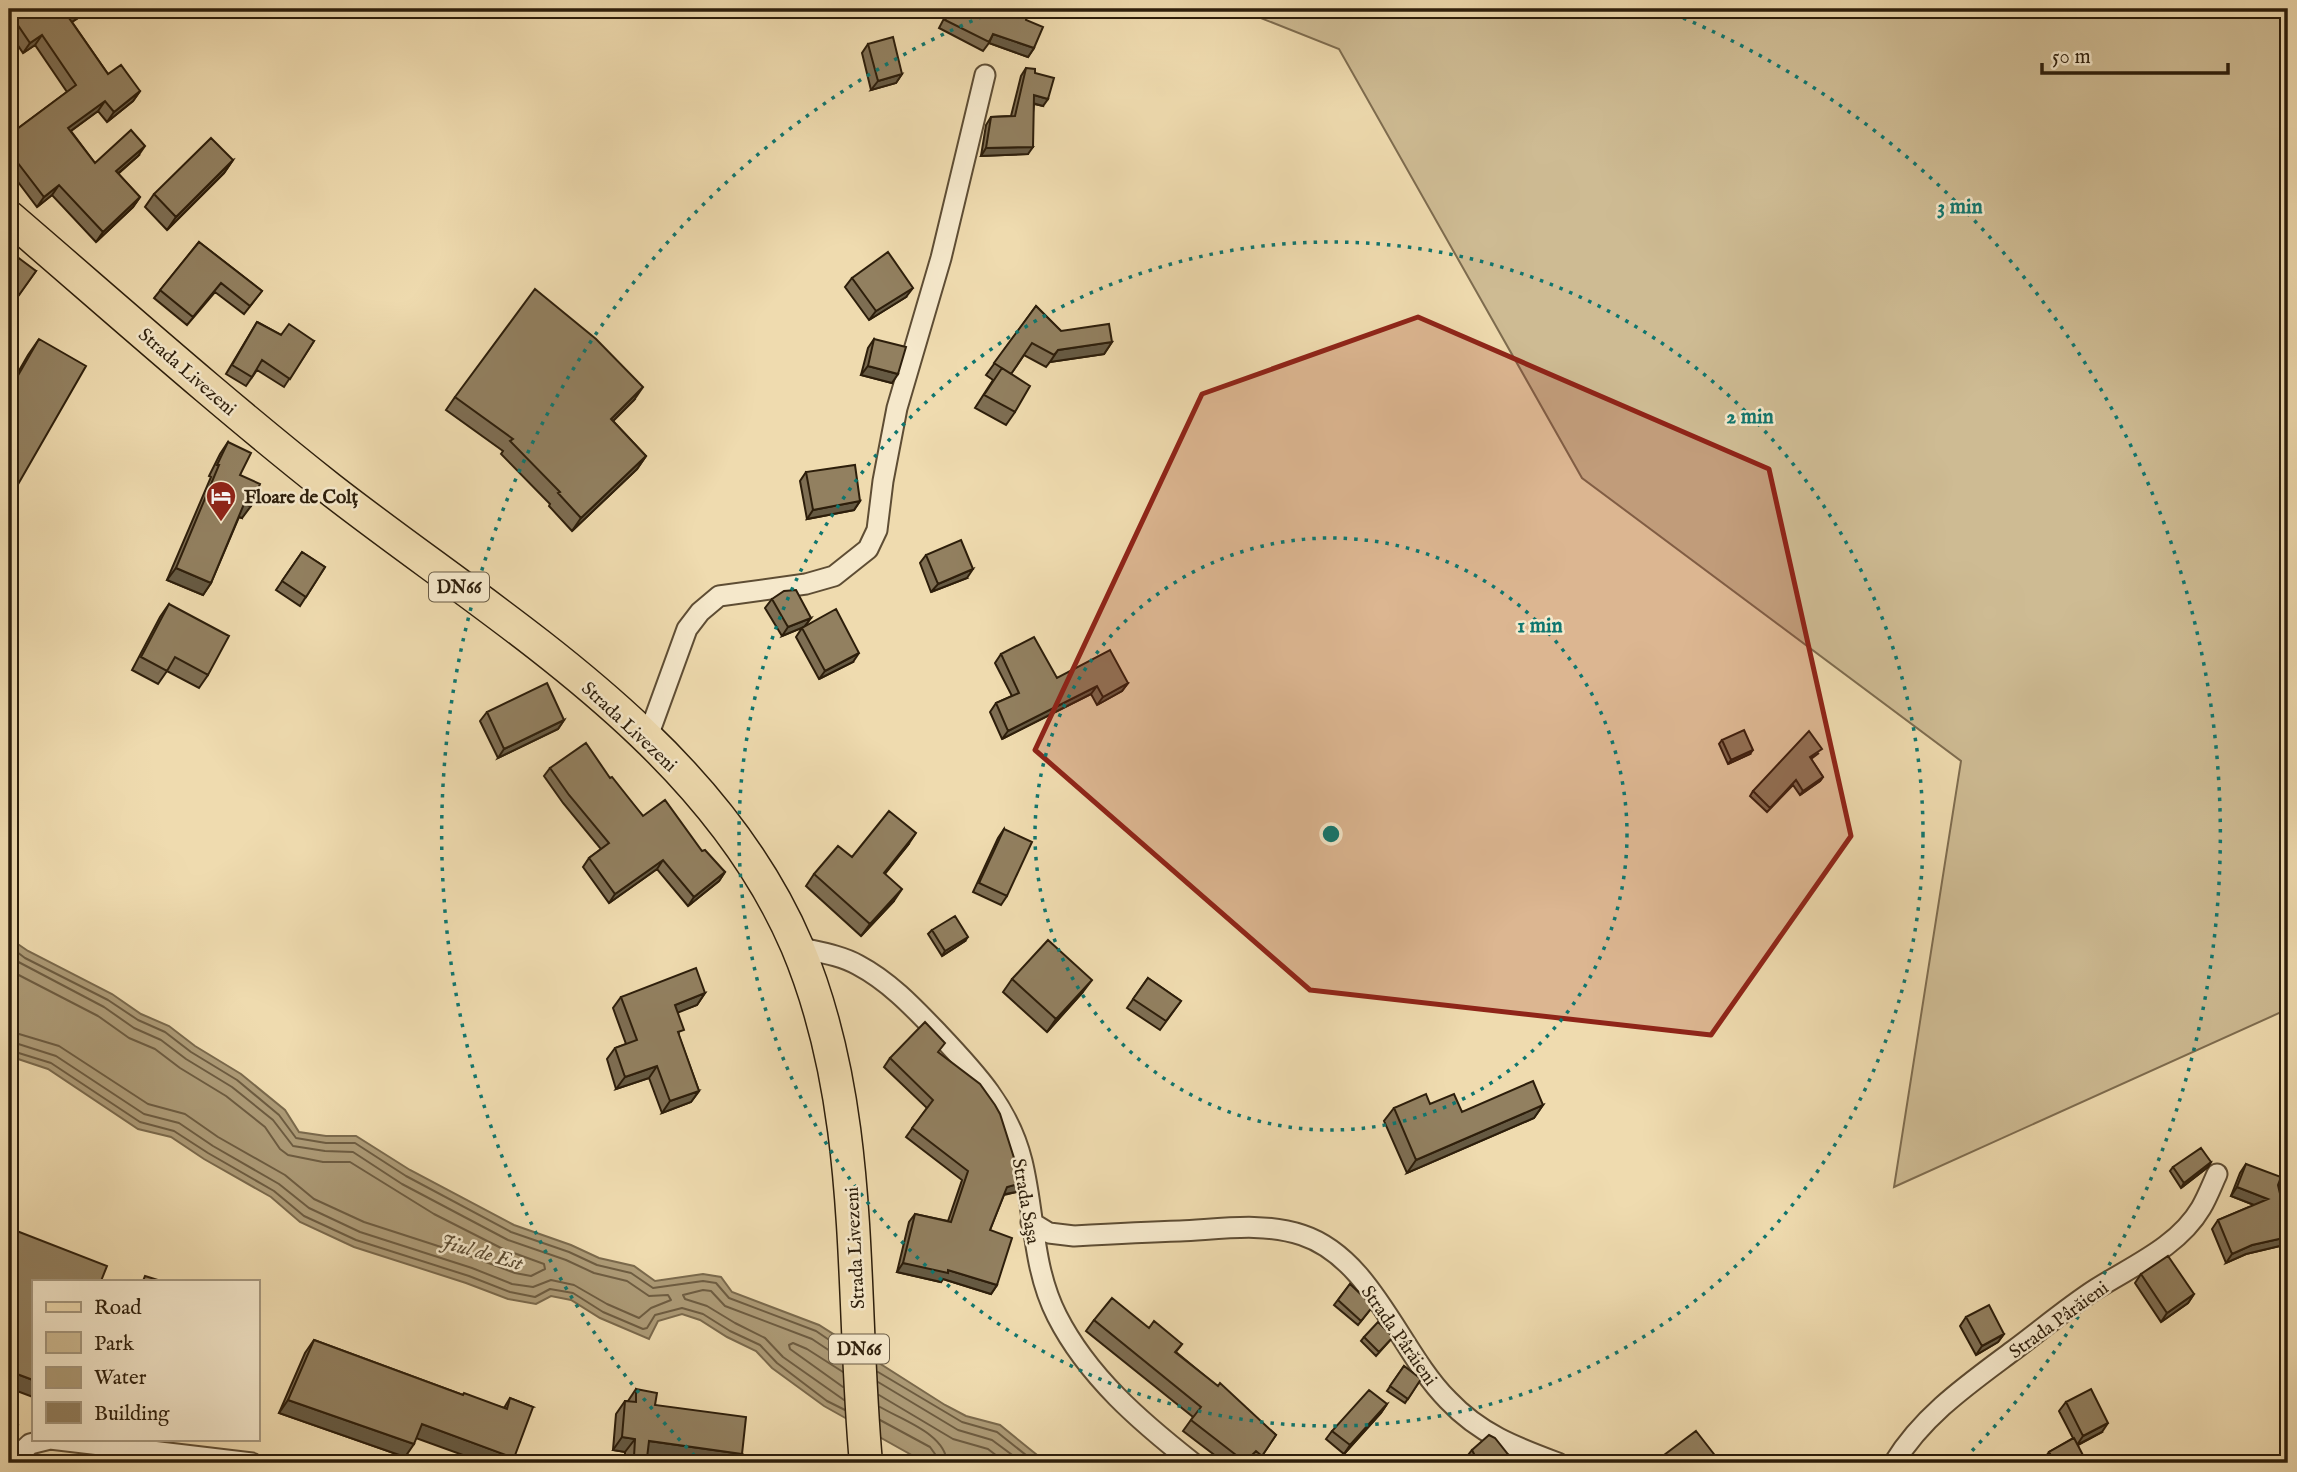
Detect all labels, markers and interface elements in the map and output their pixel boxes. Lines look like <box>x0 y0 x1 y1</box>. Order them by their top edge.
scale bar <box>2042 32 2227 76</box>
text: 50 m <box>2052 44 2091 71</box>
text: 3 min <box>1937 194 1983 221</box>
street label: Strada Livezeni <box>133 323 241 422</box>
text: 2 min <box>1726 404 1774 431</box>
hotel icon: Floare de Colț <box>204 479 238 523</box>
place label: Floare de Colț <box>244 486 358 510</box>
road number: DN66 <box>429 572 489 602</box>
text: 1 min <box>1517 613 1563 640</box>
street label: Strada Livezeni <box>576 677 682 778</box>
centre of rings <box>1319 822 1343 846</box>
street label: Strada Saşa <box>1006 1157 1045 1247</box>
street label: Strada Livezeni <box>841 1186 871 1310</box>
water label: Jiul de Est <box>437 1229 527 1278</box>
street label: Strada Pârăieni <box>2005 1276 2114 1365</box>
legend <box>32 1280 259 1440</box>
street label: Strada Pârăieni <box>1355 1281 1442 1391</box>
text: Road <box>94 1295 142 1322</box>
text: Park <box>94 1331 135 1358</box>
road number: DN66 <box>829 1334 889 1364</box>
text: Water <box>94 1365 147 1392</box>
text: Building <box>94 1401 170 1428</box>

